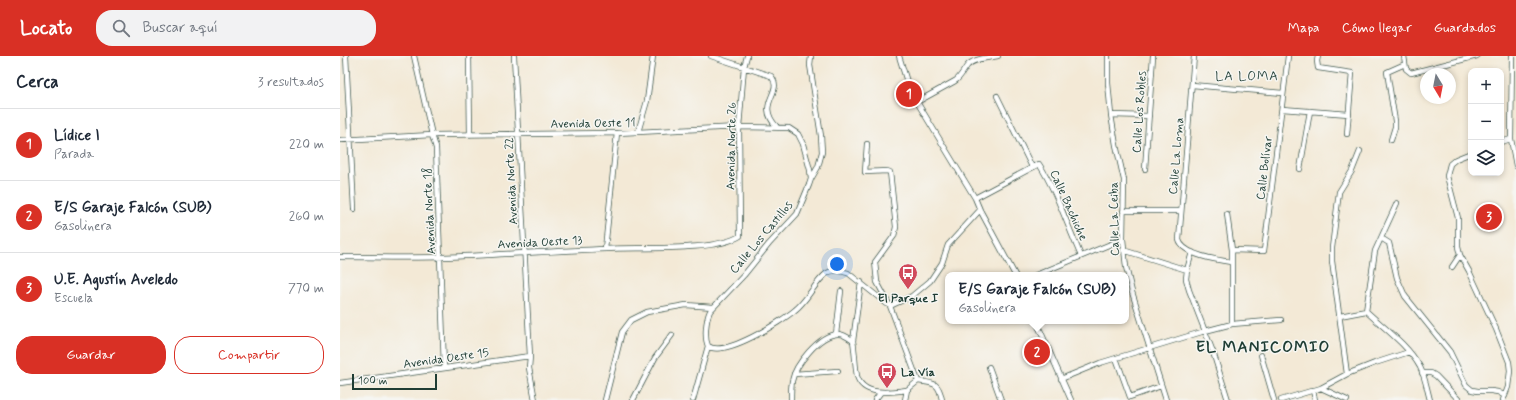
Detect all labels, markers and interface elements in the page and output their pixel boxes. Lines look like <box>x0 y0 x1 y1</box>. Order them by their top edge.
search box <box>96 10 376 46</box>
text: Locato <box>20 16 72 41</box>
icon: search <box>110 17 132 39</box>
text: Buscar aquí <box>142 18 218 38</box>
text: Mapa <box>1288 19 1320 37</box>
text: Cómo llegar <box>1342 19 1412 37</box>
text: Guardados <box>1434 19 1496 37</box>
district label: LA LOMA <box>1215 68 1279 85</box>
north arrow <box>1420 68 1456 104</box>
map controls <box>1468 68 1504 176</box>
button: + <box>1468 68 1504 104</box>
street label: Calle Los Robles <box>1129 70 1151 154</box>
text: Cerca <box>16 71 59 93</box>
text: 3 resultados <box>258 74 324 91</box>
pin: 1 <box>896 79 922 109</box>
street label: Avenida Norte 26 <box>723 102 741 190</box>
button: − <box>1468 104 1504 140</box>
street label: Avenida Oeste 11 <box>550 115 636 133</box>
street label: Calle La Loma <box>1166 117 1188 195</box>
text: Lídice I <box>54 126 100 146</box>
street label: Calle Bolívar <box>1253 135 1277 201</box>
text: 1 <box>26 136 32 153</box>
text: 220 m <box>289 136 324 153</box>
street label: Avenida Norte 22 <box>502 137 522 225</box>
button: layers <box>1468 140 1504 176</box>
text: Parada <box>54 146 94 163</box>
street label: Avenida Norte 18 <box>420 167 440 255</box>
street label: Calle Bachiche <box>1045 167 1091 243</box>
street label: Calle La Ceiba <box>1106 182 1124 256</box>
text: E/S Garaje Falcón (SUB) <box>54 198 211 218</box>
street label: Calle Los Castillos <box>727 198 797 277</box>
pin: 3 <box>1476 202 1502 232</box>
text: 2 <box>26 208 32 225</box>
text: 260 m <box>289 208 324 225</box>
text: Gasolinera <box>54 218 112 235</box>
street label: Avenida Oeste 13 <box>497 233 583 253</box>
your location <box>827 254 847 274</box>
bus stop icon: El Parque I <box>897 262 919 290</box>
text: U.E. Agustín Aveledo <box>54 270 178 290</box>
popup <box>945 272 1129 324</box>
text: 3 <box>26 280 32 297</box>
text: 770 m <box>288 280 324 297</box>
text: E/S Garaje Falcón (SUB) <box>958 280 1116 300</box>
text: Escuela <box>54 290 93 307</box>
place label: El Parque I <box>878 291 938 307</box>
text: Gasolinera <box>958 300 1016 317</box>
button: Guardar <box>16 336 166 374</box>
button: Compartir <box>174 336 324 374</box>
pin: 2 <box>1024 337 1050 367</box>
district label: EL MANICOMIO <box>1196 337 1330 358</box>
street label: Avenida Oeste 15 <box>402 345 490 373</box>
bus stop icon: La Vía <box>876 361 898 389</box>
place label: La Vía <box>901 365 935 381</box>
scale bar <box>352 372 437 391</box>
text: 100 m <box>358 374 388 388</box>

